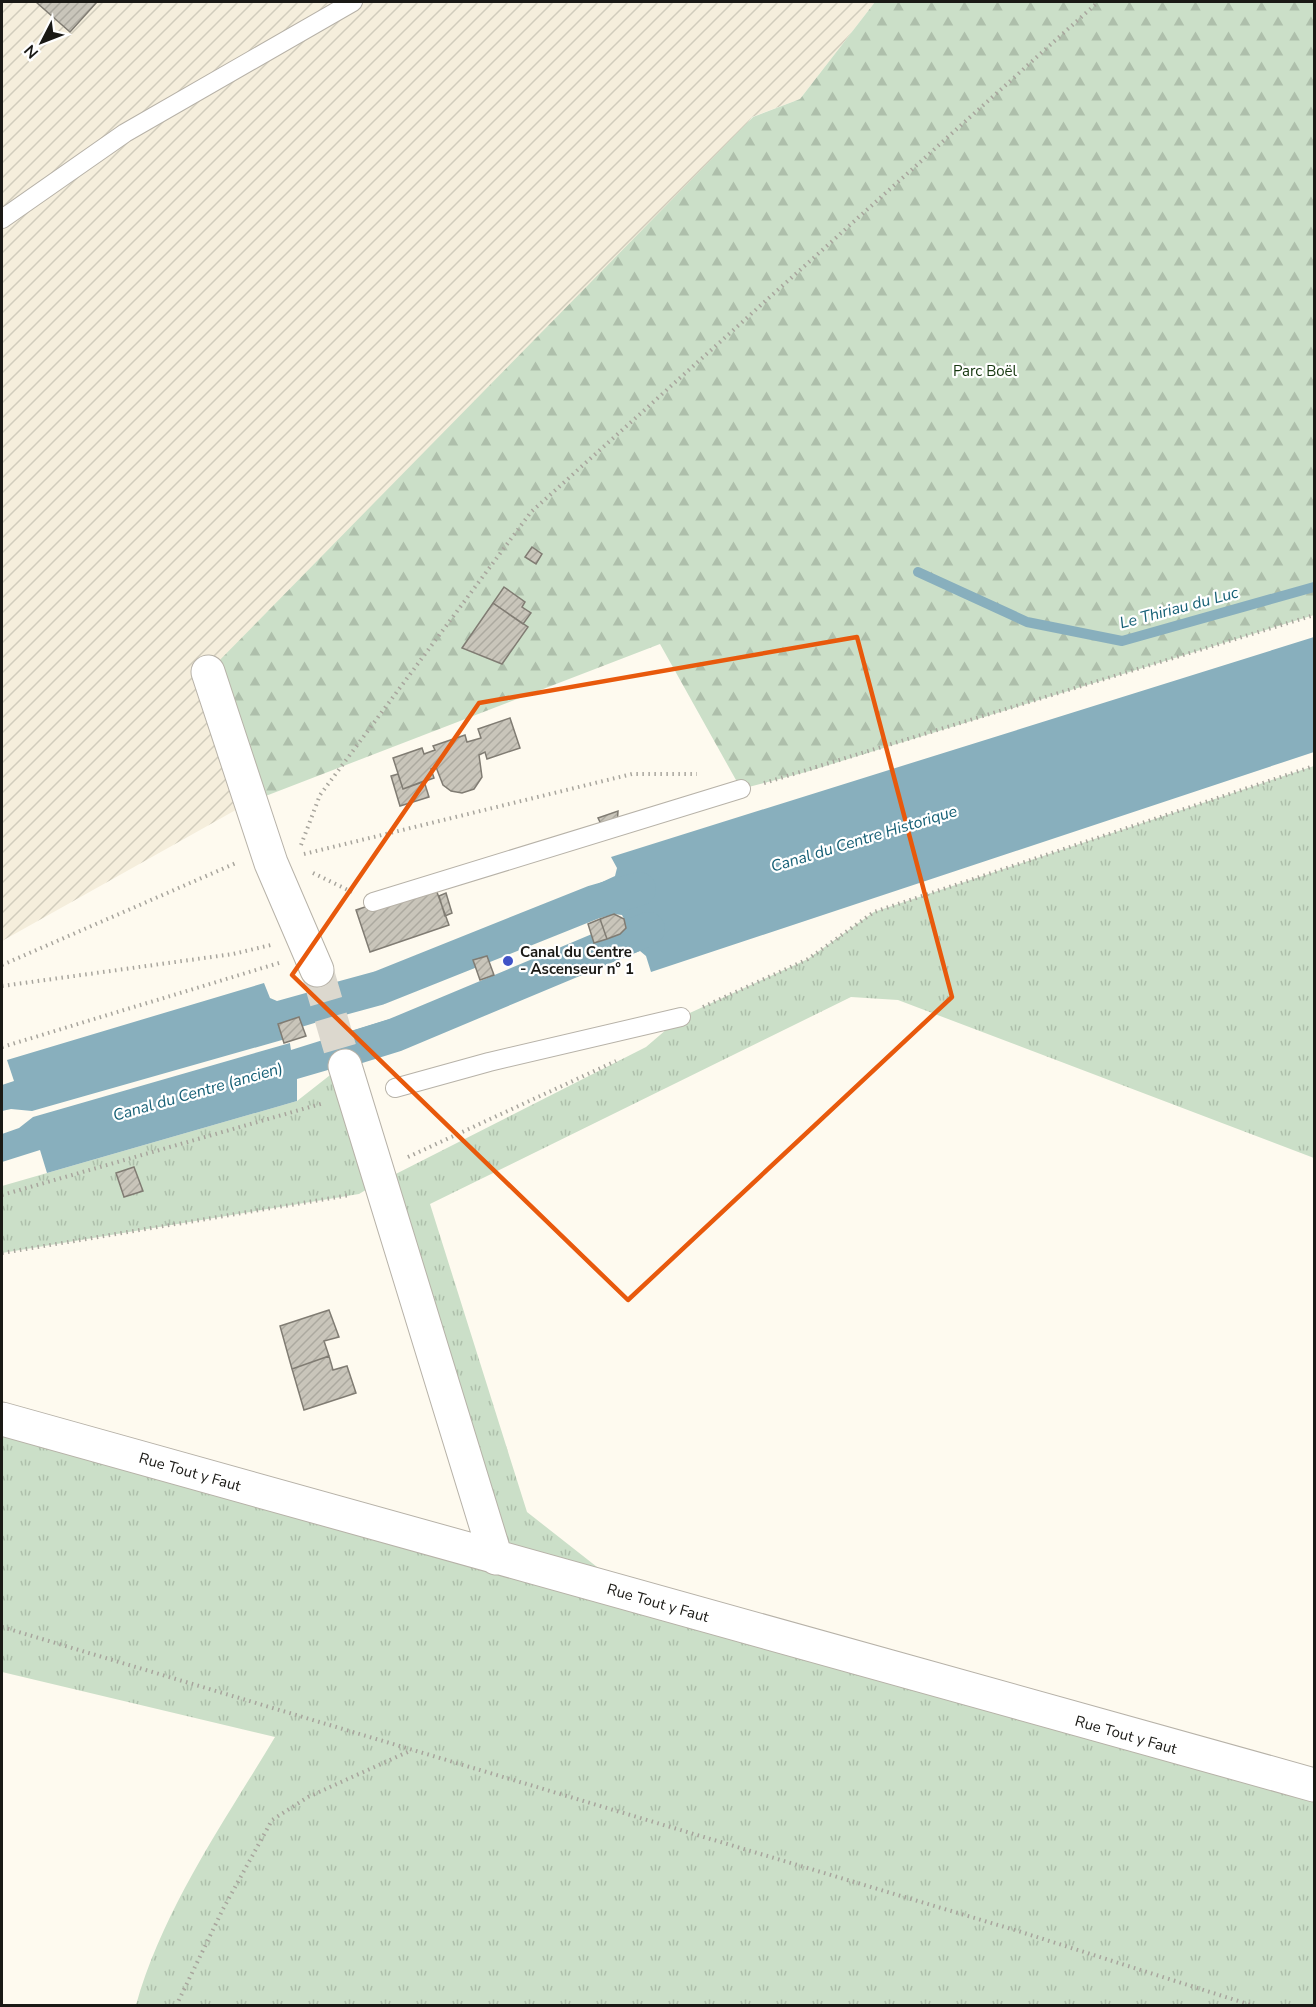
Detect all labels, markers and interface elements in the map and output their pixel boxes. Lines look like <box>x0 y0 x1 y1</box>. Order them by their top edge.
north arrow <box>12 12 72 72</box>
text: N <box>19 40 44 63</box>
park label: Parc Boël <box>953 361 1018 381</box>
water label: Le Thiriau du Luc <box>1117 581 1241 634</box>
water label: Canal du Centre Historique <box>768 800 960 878</box>
place label: Canal du Centre - Ascenseur n° 1 <box>520 942 634 979</box>
marker: Canal du Centre - Ascenseur n° 1 <box>501 954 515 968</box>
water label: Canal du Centre (ancien) <box>110 1057 286 1127</box>
street label: Rue Tout y Faut <box>137 1448 244 1496</box>
street label: Rue Tout y Faut <box>605 1579 712 1627</box>
street label: Rue Tout y Faut <box>1073 1711 1180 1759</box>

